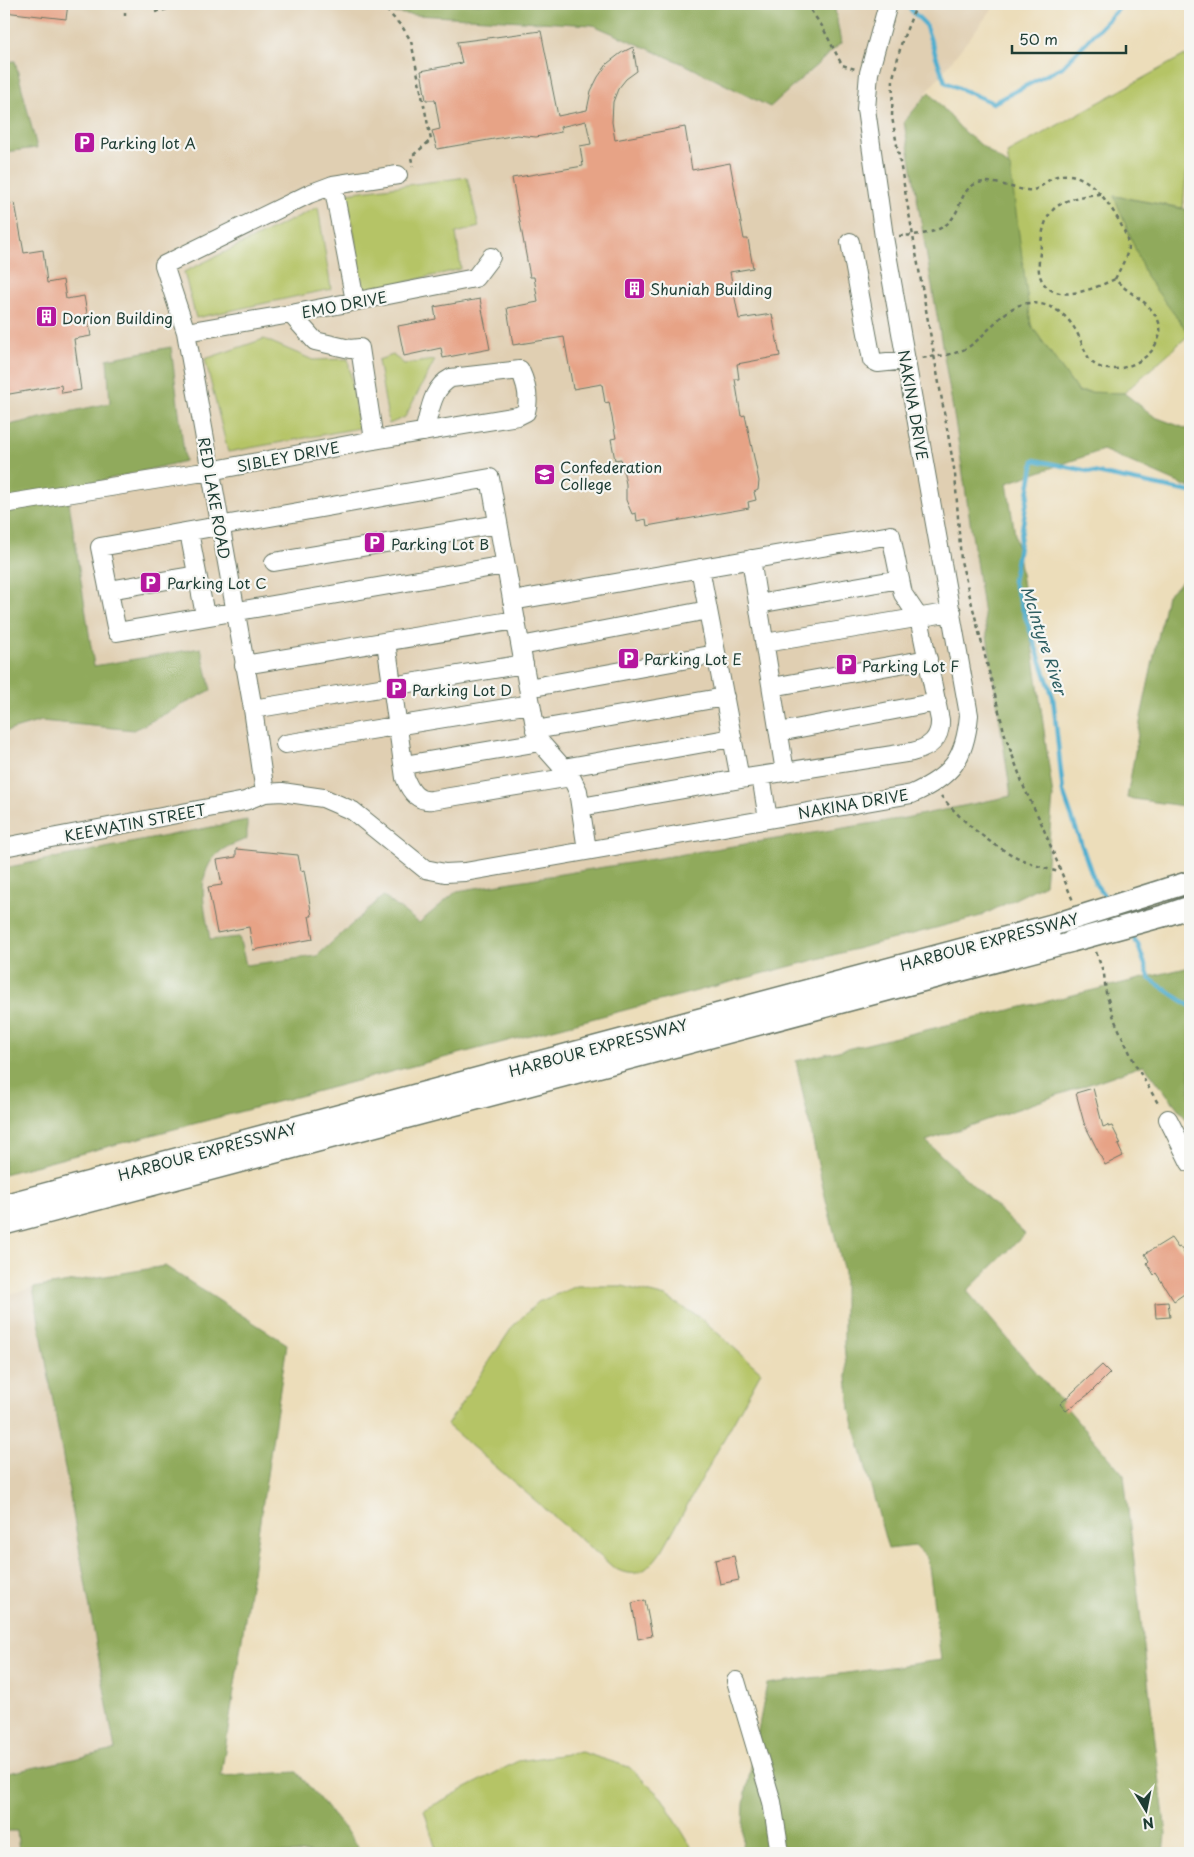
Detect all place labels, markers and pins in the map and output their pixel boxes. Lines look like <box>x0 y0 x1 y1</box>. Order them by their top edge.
parking icon: Parking lot A <box>72 130 96 154</box>
place label: Parking lot A <box>100 131 196 154</box>
building icon: Shuniah Building <box>622 276 646 300</box>
place label: Shuniah Building <box>650 277 772 300</box>
building icon: Dorion Building <box>34 305 58 329</box>
place label: Dorion Building <box>62 306 173 329</box>
place label: Confederation College <box>560 455 662 495</box>
school or university icon: Confederation College <box>532 463 556 487</box>
parking icon: Parking Lot B <box>363 531 387 555</box>
place label: Parking Lot B <box>391 532 489 555</box>
parking icon: Parking Lot C <box>139 570 163 594</box>
place label: Parking Lot C <box>167 571 267 594</box>
parking icon: Parking Lot E <box>616 646 640 670</box>
place label: Parking Lot E <box>644 647 742 670</box>
parking icon: Parking Lot F <box>834 653 858 677</box>
place label: Parking Lot F <box>862 654 959 677</box>
parking icon: Parking Lot D <box>384 677 408 701</box>
place label: Parking Lot D <box>412 678 512 701</box>

